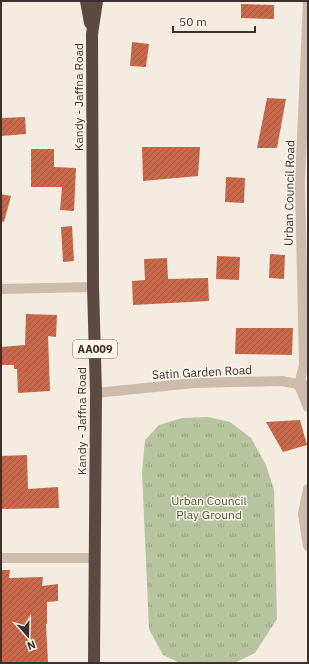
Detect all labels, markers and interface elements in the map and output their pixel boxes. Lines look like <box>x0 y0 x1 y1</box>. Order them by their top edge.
scale bar <box>173 8 255 34</box>
text: 50 m <box>179 14 207 29</box>
street label: Kandy - Jaffna Road <box>71 43 86 151</box>
street label: Urban Council Road <box>281 140 297 246</box>
road number: AA009 <box>73 340 117 358</box>
street label: Satin Garden Road <box>152 362 252 382</box>
street label: Kandy - Jaffna Road <box>74 367 89 475</box>
park label: Urban Council Play Ground <box>171 493 247 522</box>
north arrow <box>8 616 48 656</box>
text: N <box>25 637 38 653</box>

